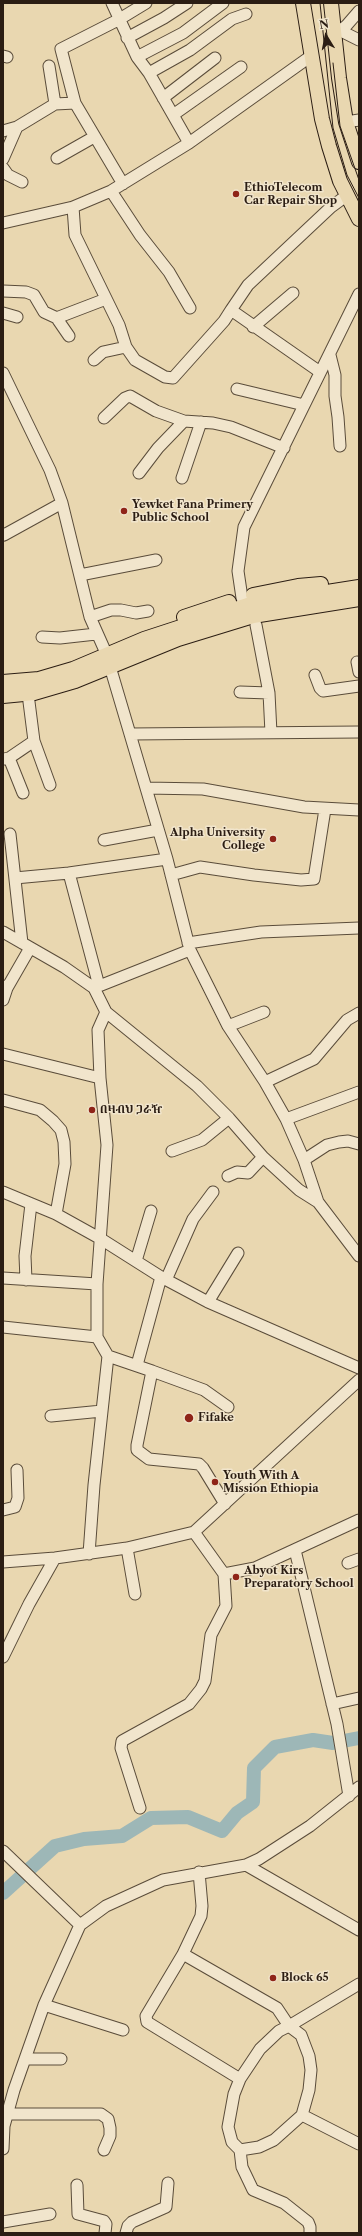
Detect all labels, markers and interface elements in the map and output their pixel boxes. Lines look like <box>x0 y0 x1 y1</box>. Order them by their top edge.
north arrow <box>306 16 346 56</box>
text: N <box>318 16 330 32</box>
place label: EthioTelecom Car Repair Shop <box>244 181 337 207</box>
marker: EthioTelecom Car Repair Shop <box>231 189 241 199</box>
place label: Yewket Fana Primery Public School <box>132 498 253 524</box>
marker: Yewket Fana Primery Public School <box>119 506 129 516</box>
place label: Alpha University College <box>170 826 265 852</box>
marker: Alpha University College <box>268 834 278 844</box>
place label: በዛብህ ጋራዥ <box>100 1103 162 1117</box>
marker: በዛብህ ጋራዥ <box>87 1105 97 1115</box>
place label: Fifake <box>198 1411 234 1425</box>
marker: Fifake <box>183 1412 195 1424</box>
place label: Youth With A Mission Ethiopia <box>223 1469 319 1495</box>
marker: Youth With A Mission Ethiopia <box>210 1477 220 1487</box>
place label: Abyot Kirs Preparatory School <box>244 1564 354 1590</box>
marker: Abyot Kirs Preparatory School <box>231 1572 241 1582</box>
place label: Block 65 <box>281 1971 329 1985</box>
marker: Block 65 <box>268 1973 278 1983</box>

